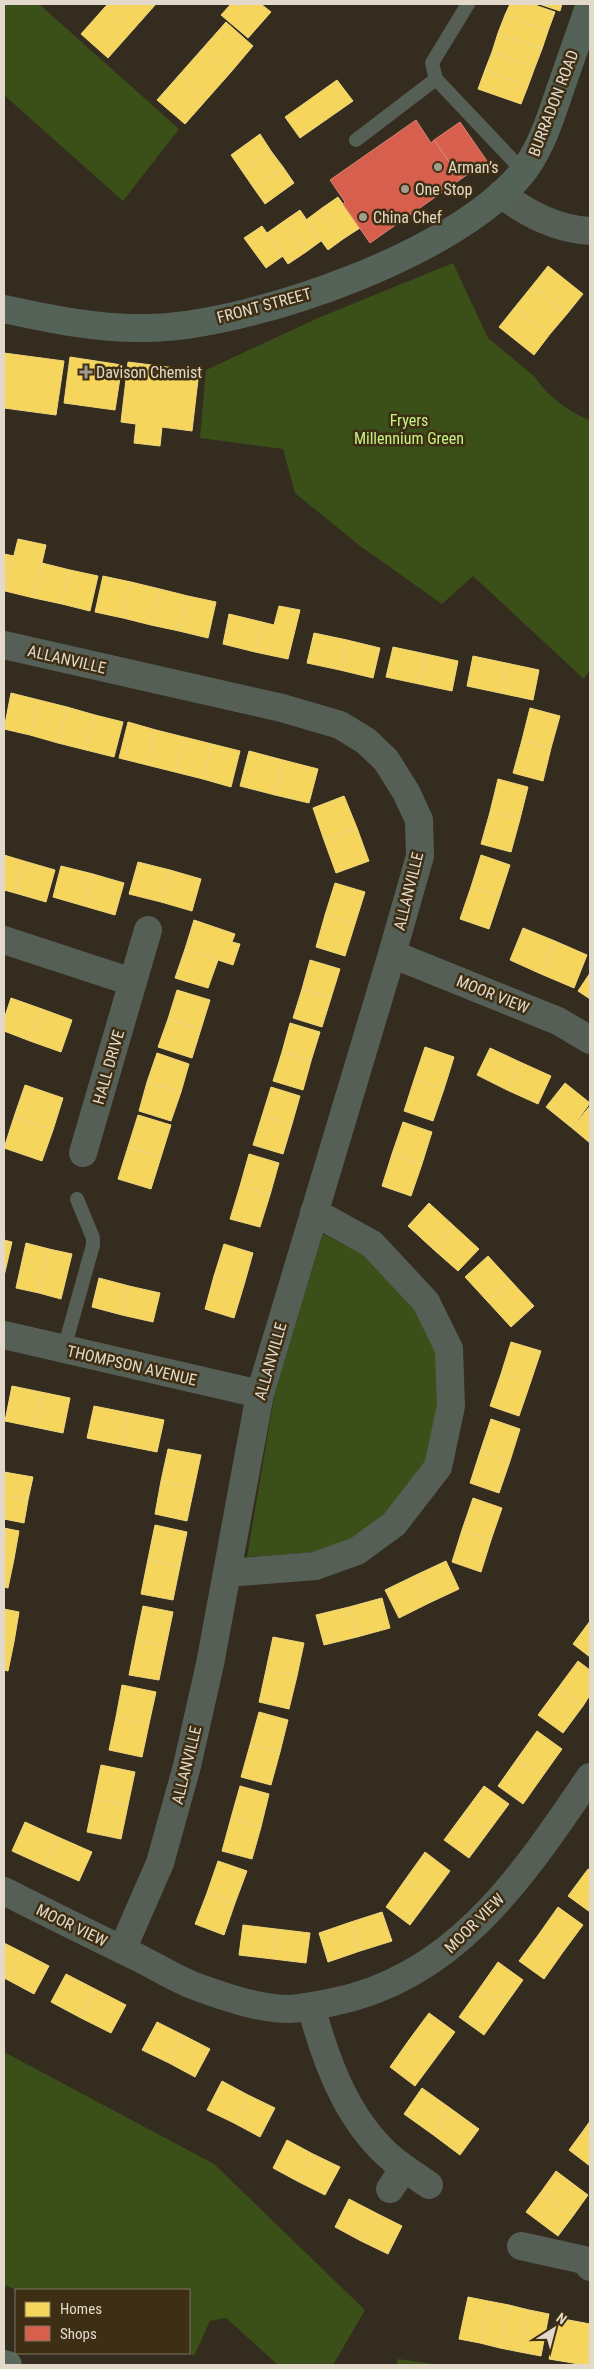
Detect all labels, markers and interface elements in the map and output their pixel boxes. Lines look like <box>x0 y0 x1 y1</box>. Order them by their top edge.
street label: BURRADON ROAD <box>524 47 583 159</box>
place label: Arman’s <box>448 158 498 177</box>
marker: Arman’s <box>432 161 444 173</box>
place label: One Stop <box>415 180 472 199</box>
marker: One Stop <box>399 183 411 195</box>
place label: China Chef <box>373 208 442 227</box>
marker: China Chef <box>357 211 369 223</box>
street label: FRONT STREET <box>215 284 313 327</box>
place label: Davison Chemist <box>96 363 202 382</box>
marker: Davison Chemist <box>80 366 92 378</box>
park label: Fryers Millennium Green <box>354 411 464 448</box>
street label: ALLANVILLE <box>26 641 108 678</box>
street label: ALLANVILLE <box>390 850 427 932</box>
street label: MOOR VIEW <box>454 971 532 1018</box>
street label: HALL DRIVE <box>89 1028 128 1107</box>
street label: ALLANVILLE <box>250 1320 291 1402</box>
street label: THOMPSON AVENUE <box>65 1341 199 1390</box>
street label: ALLANVILLE <box>168 1724 205 1806</box>
street label: MOOR VIEW <box>441 1890 508 1957</box>
street label: MOOR VIEW <box>33 1900 110 1951</box>
legend <box>15 2289 190 2354</box>
text: Homes <box>60 2300 102 2318</box>
north arrow <box>529 2304 579 2354</box>
text: N <box>553 2309 570 2327</box>
text: Shops <box>60 2325 97 2343</box>

